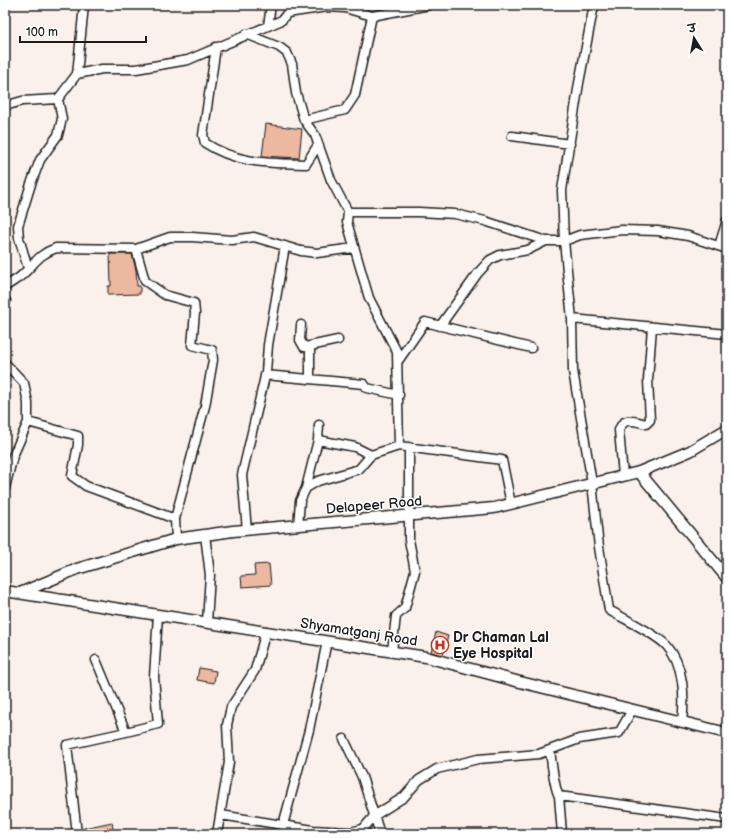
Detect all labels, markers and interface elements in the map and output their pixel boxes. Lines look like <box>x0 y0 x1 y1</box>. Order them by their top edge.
scale bar <box>20 18 146 44</box>
north arrow <box>674 18 714 58</box>
text: उ <box>686 21 699 36</box>
text: 100 m <box>26 25 58 40</box>
street label: Delapeer Road <box>325 492 423 518</box>
street label: Shyamatganj Road <box>299 614 419 650</box>
place label: Dr Chaman Lal Eye Hospital <box>453 629 549 662</box>
hospital icon: Dr Chaman Lal Eye Hospital <box>430 635 450 655</box>

